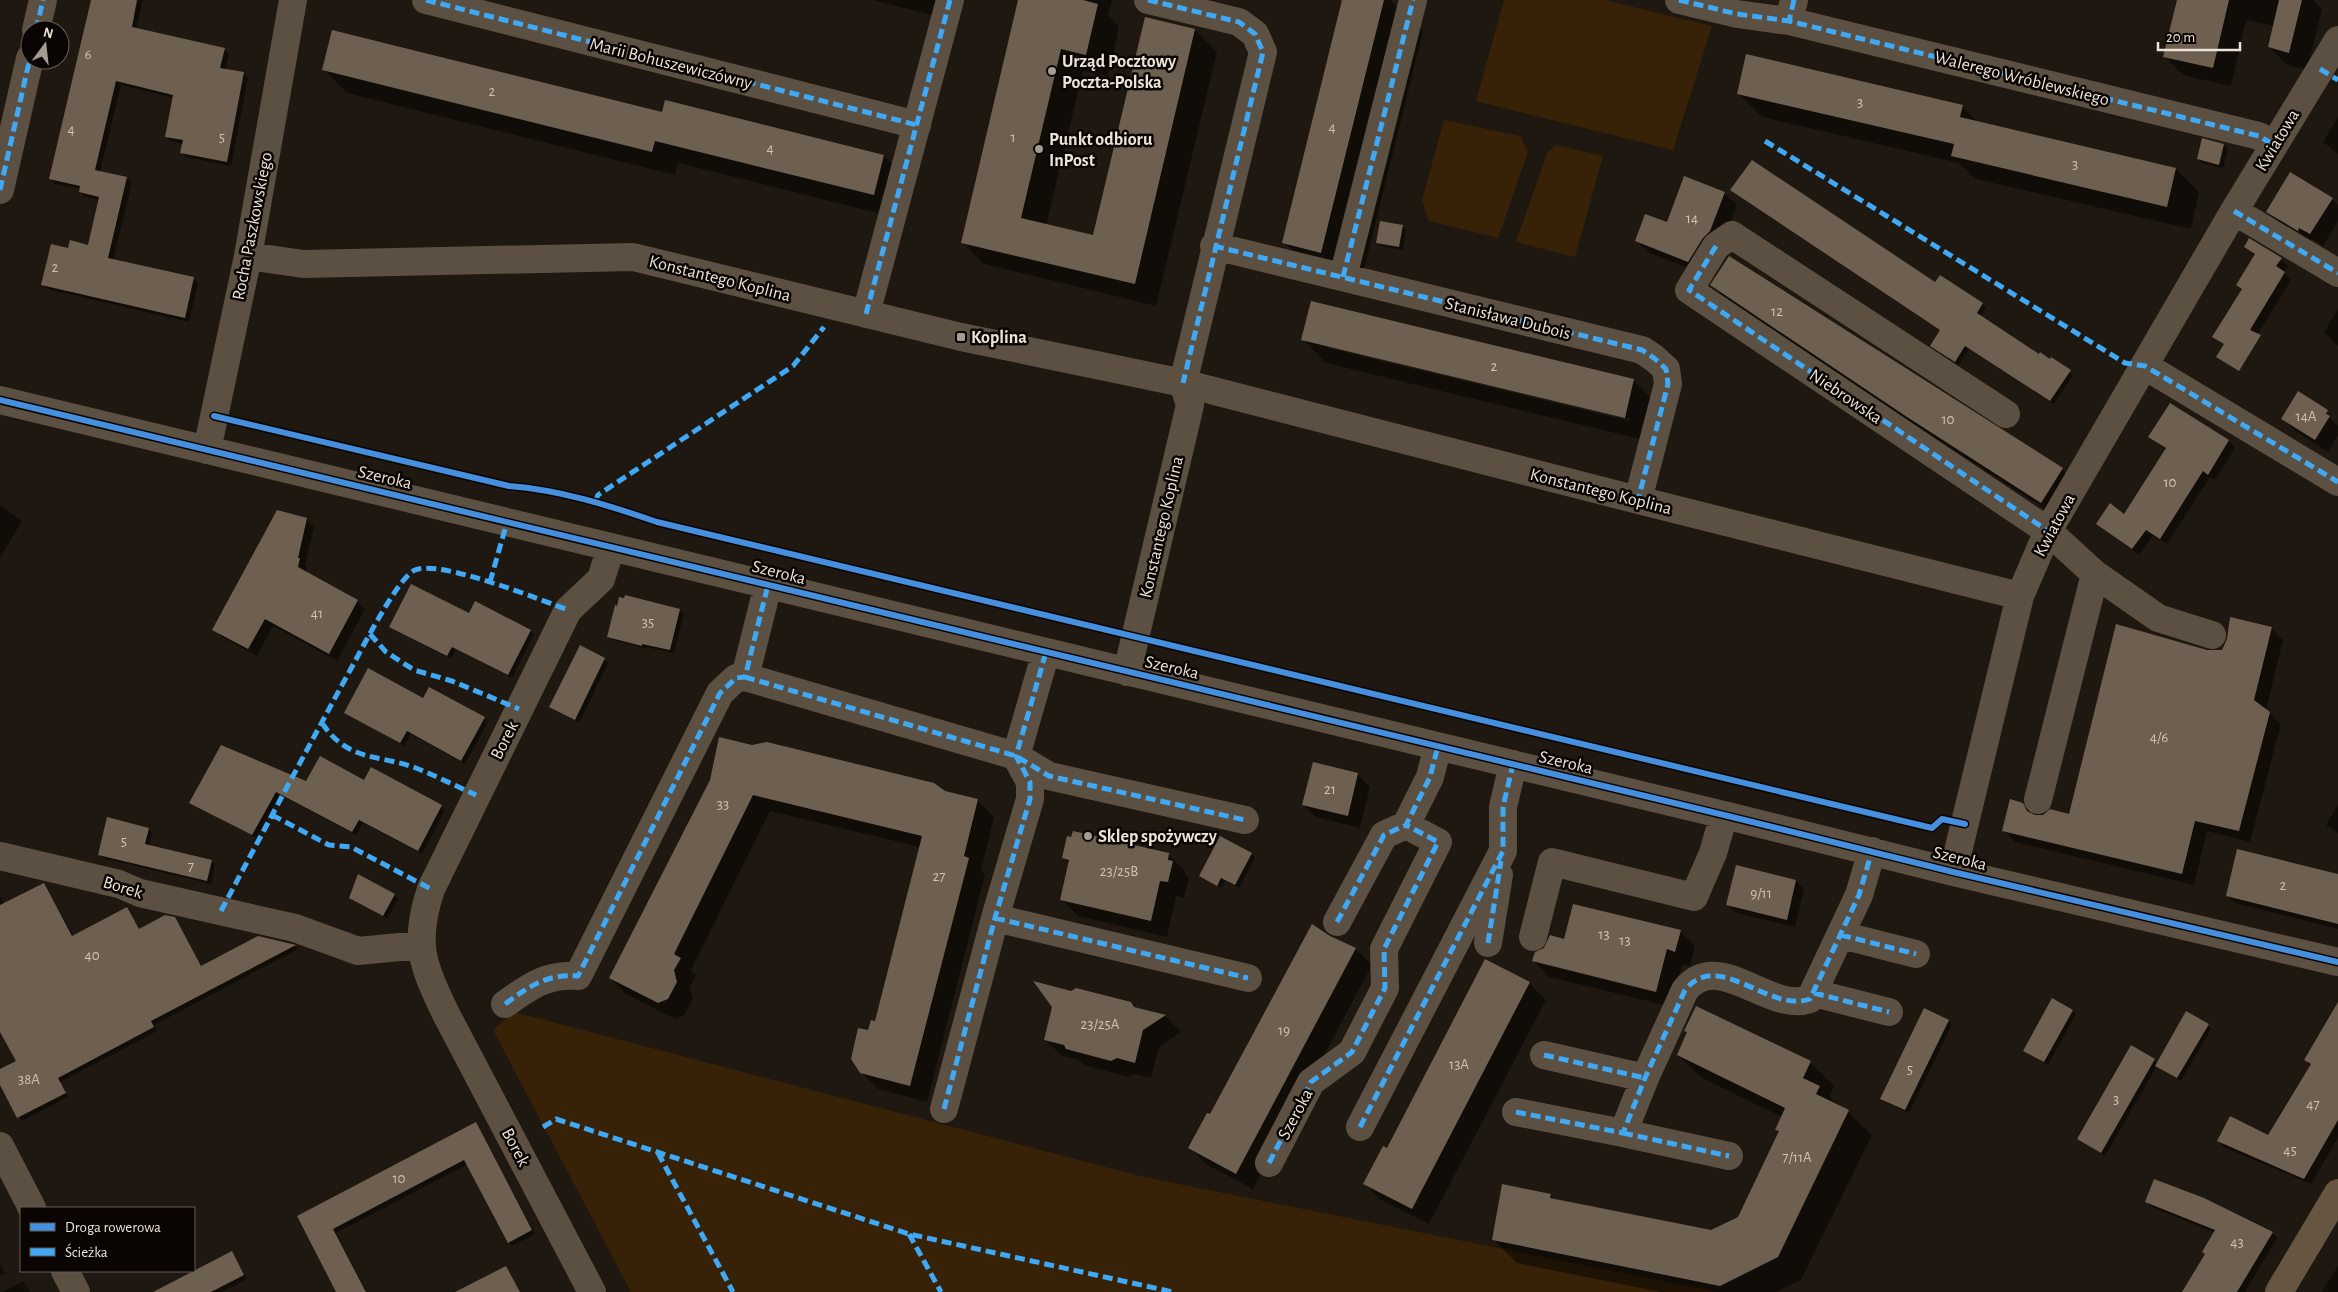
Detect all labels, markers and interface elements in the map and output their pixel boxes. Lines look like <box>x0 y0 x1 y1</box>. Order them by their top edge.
north arrow <box>20 20 70 70</box>
scale bar <box>2158 20 2240 52</box>
text: N <box>42 25 55 41</box>
text: 20 m <box>2166 30 2195 45</box>
street label: Marii Bohuszewiczówny <box>588 35 754 93</box>
house number: 6 <box>84 47 92 62</box>
street label: Walerego Wróblewskiego <box>1932 49 2111 109</box>
place label: Urząd Pocztowy Poczta-Polska <box>1062 53 1177 92</box>
marker: Urząd Pocztowy Poczta-Polska <box>1046 65 1058 77</box>
house number: 2 <box>489 84 496 99</box>
house number: 3 <box>1857 95 1863 110</box>
street label: Kwiatowa <box>2253 107 2303 174</box>
house number: 4 <box>1328 120 1336 135</box>
house number: 4 <box>67 122 75 137</box>
house number: 5 <box>219 130 225 145</box>
house number: 1 <box>1010 130 1016 145</box>
place label: Punkt odbioru InPost <box>1049 131 1153 170</box>
house number: 4 <box>766 141 774 156</box>
marker: Punkt odbioru InPost <box>1033 143 1045 155</box>
street label: Rocha Paszkowskiego <box>230 150 276 302</box>
house number: 3 <box>2072 157 2078 172</box>
house number: 14 <box>1686 211 1698 226</box>
street label: Konstantego Koplina <box>647 253 792 305</box>
house number: 2 <box>52 260 59 275</box>
street label: Stanisława Dubois <box>1443 295 1572 343</box>
house number: 12 <box>1771 304 1783 319</box>
place label: Koplina <box>971 329 1027 347</box>
marker: Koplina <box>955 331 967 343</box>
house number: 2 <box>1491 359 1498 374</box>
street label: Niebrowska <box>1806 366 1885 428</box>
house number: 14A <box>2295 409 2317 424</box>
house number: 10 <box>1941 412 1955 427</box>
street label: Konstantego Koplina <box>1137 454 1187 600</box>
street label: Szeroka <box>356 463 413 493</box>
street label: Konstantego Koplina <box>1528 466 1673 518</box>
house number: 10 <box>2163 475 2177 490</box>
street label: Kwiatowa <box>2031 491 2079 560</box>
street label: Szeroka <box>750 558 808 588</box>
house number: 41 <box>311 606 323 621</box>
house number: 35 <box>642 615 654 630</box>
street label: Szeroka <box>1143 653 1200 683</box>
street label: Borek <box>488 718 522 763</box>
house number: 4/6 <box>2150 730 2168 745</box>
street label: Szeroka <box>1537 748 1594 778</box>
house number: 21 <box>1324 782 1336 797</box>
house number: 33 <box>717 797 729 812</box>
place label: Sklep spożywczy <box>1098 828 1218 846</box>
marker: Sklep spożywczy <box>1082 830 1094 842</box>
house number: 5 <box>121 834 127 849</box>
street label: Szeroka <box>1931 844 1989 874</box>
house number: 7 <box>188 859 194 874</box>
house number: 23/25B <box>1100 864 1138 879</box>
house number: 27 <box>932 869 946 884</box>
street label: Borek <box>101 873 145 903</box>
house number: 2 <box>2280 878 2287 893</box>
house number: 9/11 <box>1750 886 1772 901</box>
house number: 13 <box>1598 927 1610 942</box>
house number: 13 <box>1619 933 1631 948</box>
house number: 40 <box>84 948 100 963</box>
house number: 23/25A <box>1080 1017 1120 1032</box>
house number: 19 <box>1278 1023 1290 1038</box>
house number: 13A <box>1449 1057 1469 1072</box>
house number: 5 <box>1907 1062 1913 1077</box>
house number: 38A <box>18 1072 40 1087</box>
street label: Szeroka <box>1275 1086 1317 1143</box>
house number: 3 <box>2113 1092 2119 1107</box>
house number: 47 <box>2306 1097 2320 1112</box>
street label: Borek <box>498 1125 533 1170</box>
house number: 45 <box>2283 1143 2297 1158</box>
house number: 7/11A <box>1782 1150 1812 1165</box>
house number: 10 <box>392 1171 406 1186</box>
legend <box>20 1207 195 1272</box>
text: Droga rowerowa <box>65 1220 161 1235</box>
house number: 43 <box>2230 1235 2244 1250</box>
text: Ścieżka <box>65 1243 108 1260</box>

